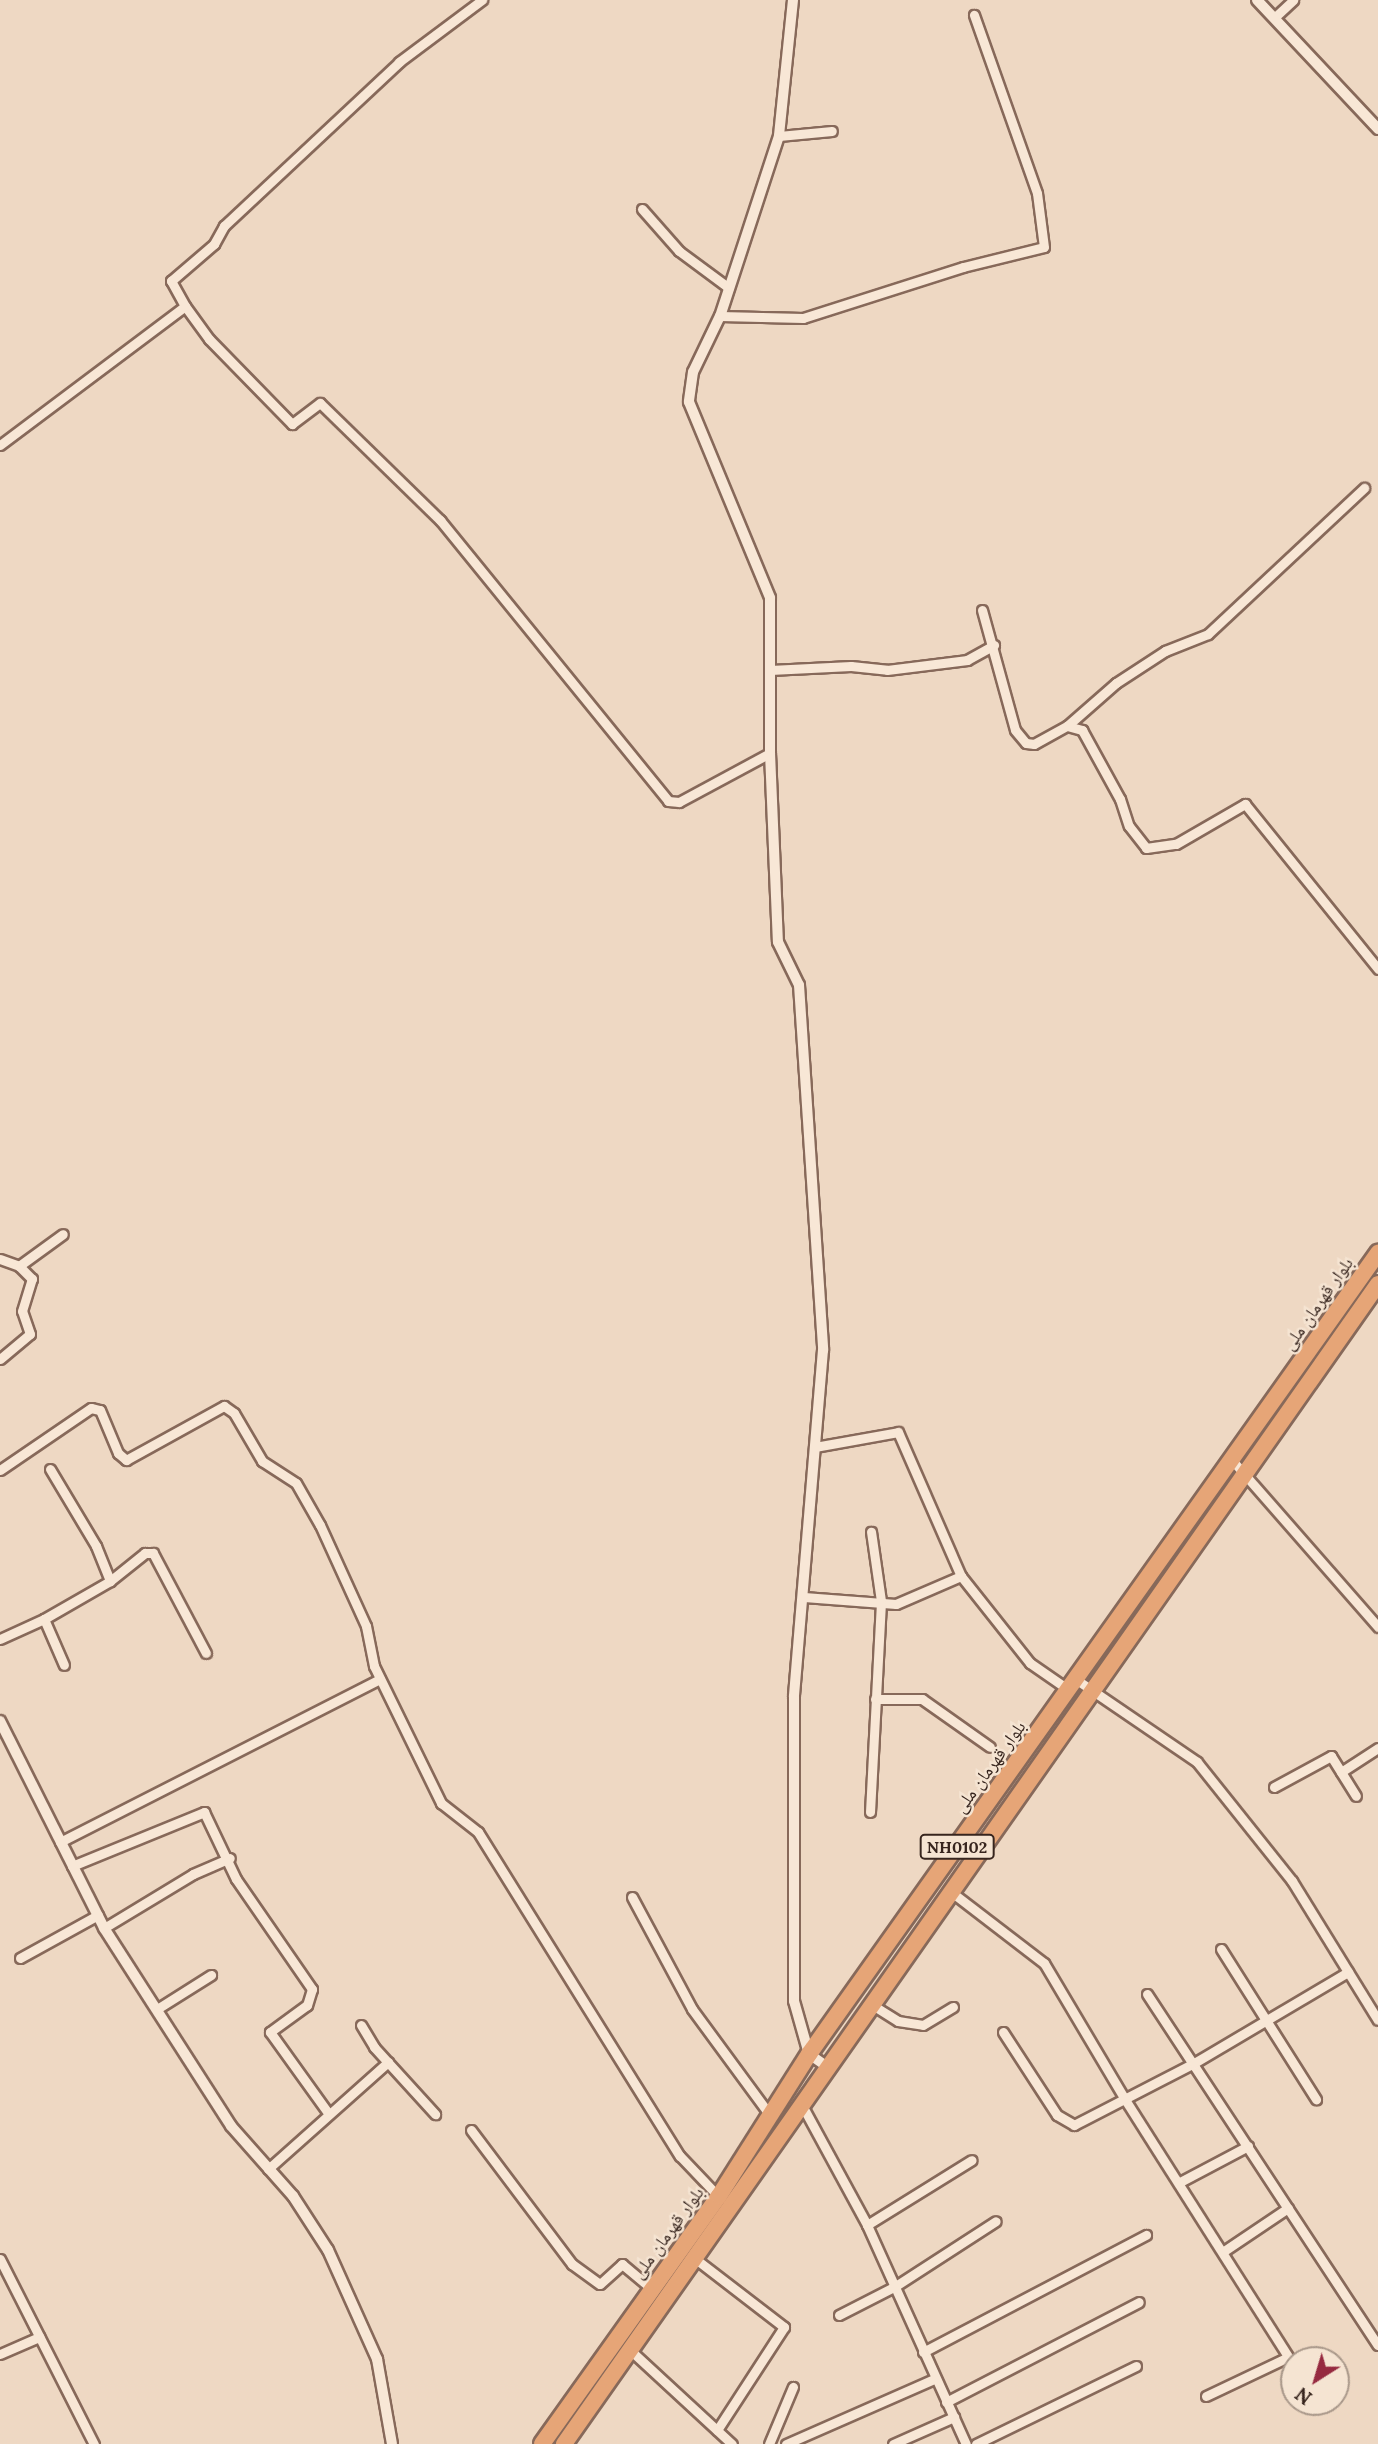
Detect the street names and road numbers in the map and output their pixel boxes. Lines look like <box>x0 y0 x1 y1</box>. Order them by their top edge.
street label: بلوار قهرمان ملی <box>1278 1253 1358 1355</box>
street label: بلوار قهرمان ملی <box>949 1717 1031 1817</box>
road number: NH0102 <box>918 1834 996 1859</box>
street label: بلوار قهرمان ملی <box>627 2183 709 2283</box>

